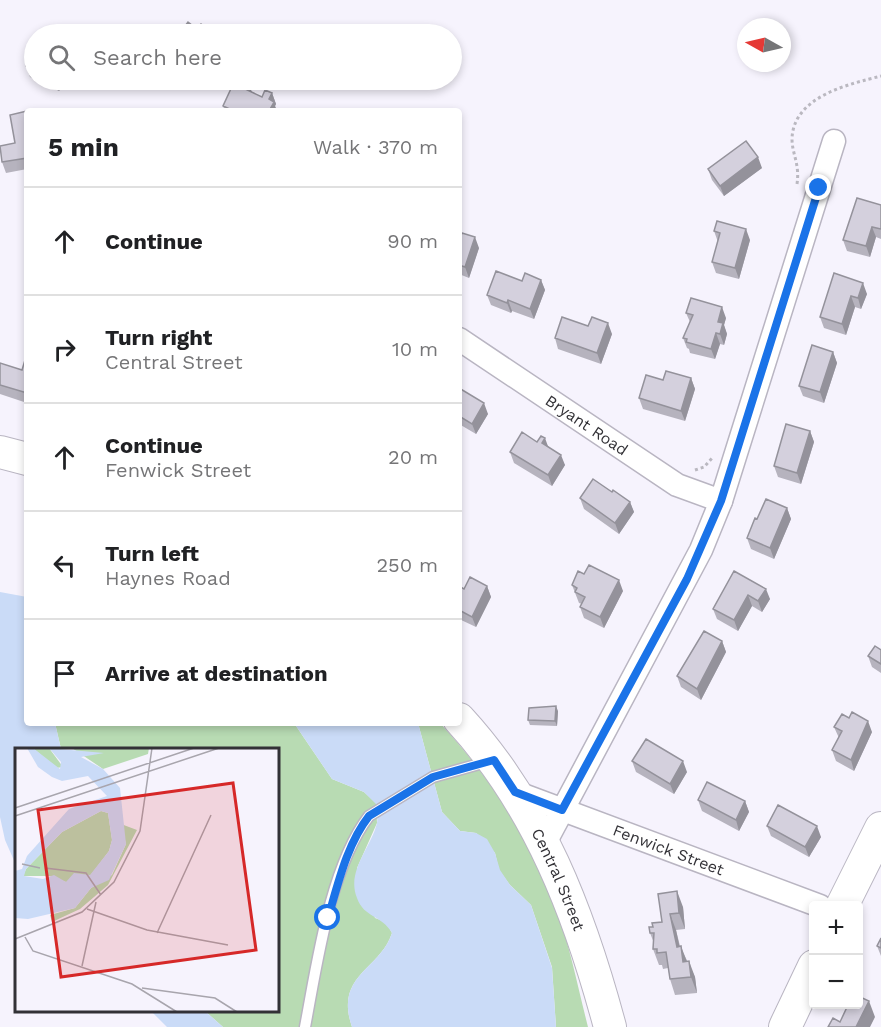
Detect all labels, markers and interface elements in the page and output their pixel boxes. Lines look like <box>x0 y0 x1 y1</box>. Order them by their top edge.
north arrow <box>737 18 791 72</box>
search box <box>24 24 462 90</box>
icon: search <box>45 41 78 74</box>
text: Search here <box>93 45 222 70</box>
text: 5 min <box>48 132 119 162</box>
text: Walk · 370 m <box>313 135 438 159</box>
route end <box>805 174 831 200</box>
icon: ahead <box>48 225 81 258</box>
text: Continue <box>105 229 203 254</box>
text: 90 m <box>387 229 438 253</box>
text: Turn right <box>105 325 212 350</box>
icon: right <box>48 333 81 366</box>
text: 10 m <box>392 337 438 361</box>
text: Central Street <box>105 350 243 374</box>
street label: Bryant Road <box>542 390 632 459</box>
text: Continue <box>105 433 203 458</box>
icon: ahead <box>48 441 81 474</box>
text: 20 m <box>388 445 438 469</box>
text: Fenwick Street <box>105 458 251 482</box>
text: Turn left <box>105 541 199 566</box>
icon: left <box>48 549 81 582</box>
text: 250 m <box>376 553 438 577</box>
text: Haynes Road <box>105 566 231 590</box>
icon: arrive <box>48 657 81 690</box>
text: Arrive at destination <box>105 661 328 686</box>
inset map <box>15 748 279 1012</box>
street label: Fenwick Street <box>611 820 727 879</box>
street label: Central Street <box>528 825 589 934</box>
map controls <box>809 901 863 1009</box>
button: + <box>809 901 863 955</box>
route start <box>314 904 340 930</box>
button: − <box>809 955 863 1009</box>

